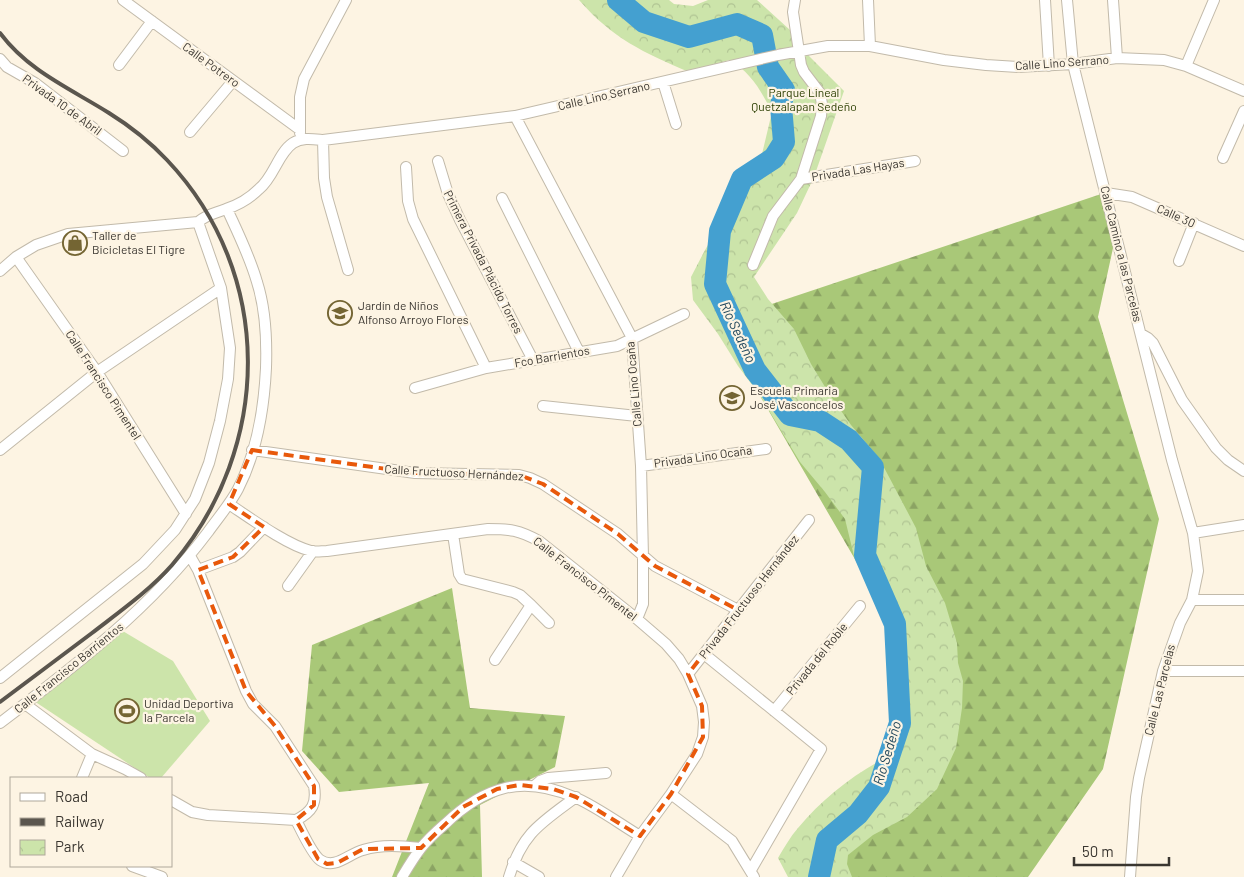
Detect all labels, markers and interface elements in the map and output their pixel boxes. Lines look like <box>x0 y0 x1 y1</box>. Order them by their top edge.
street label: Calle Potrero <box>180 39 243 90</box>
street label: Calle Lino Serrano <box>1015 52 1109 72</box>
street label: Privada 10 de Abril <box>20 71 105 138</box>
street label: Calle Lino Serrano <box>556 78 651 112</box>
park label: Parque Lineal Quetzalapan Sedeño <box>751 85 857 113</box>
street label: Privada Las Hayas <box>810 155 905 183</box>
street label: Calle Camino a las Parcelas <box>1098 184 1146 323</box>
street label: Primera Privada Plácido Torres <box>442 188 526 336</box>
street label: Calle 30 <box>1155 200 1198 230</box>
place label: Taller de Bicicletas El Tigre <box>92 228 185 256</box>
shop icon: Taller de Bicicletas El Tigre <box>62 230 88 256</box>
place label: Jardín de Niños Alfonso Arroyo Flores <box>358 298 469 326</box>
water label: Río Sedeño <box>717 298 760 365</box>
school or university icon: Jardín de Niños Alfonso Arroyo Flores <box>327 300 353 326</box>
street label: Calle Francisco Pimentel <box>63 327 144 442</box>
street label: Calle Lino Ocaña <box>622 341 644 427</box>
street label: Fco Barrientos <box>513 342 591 370</box>
place label: Escuela Primaria José Vasconcelos <box>750 383 843 411</box>
school or university icon: Escuela Primaria José Vasconcelos <box>719 385 745 411</box>
street label: Privada Lino Ocaña <box>653 442 753 470</box>
street label: Calle Fructuoso Hernández <box>384 461 524 483</box>
street label: Privada Fructuoso Hernández <box>696 532 801 661</box>
street label: Calle Francisco Pimentel <box>531 533 640 623</box>
street label: Calle Francisco Barrientos <box>11 619 126 716</box>
street label: Privada del Roble <box>783 619 850 697</box>
street label: Calle Las Parcelas <box>1141 642 1177 737</box>
place label: Unidad Deportiva la Parcela <box>144 696 234 724</box>
sports icon: Unidad Deportiva la Parcela <box>114 698 140 724</box>
water label: Río Sedeño <box>869 719 904 787</box>
legend <box>10 777 172 867</box>
text: Road <box>55 787 88 805</box>
text: Railway <box>55 812 104 830</box>
scale bar <box>1074 834 1169 866</box>
text: Park <box>55 837 85 855</box>
text: 50 m <box>1082 842 1114 860</box>

